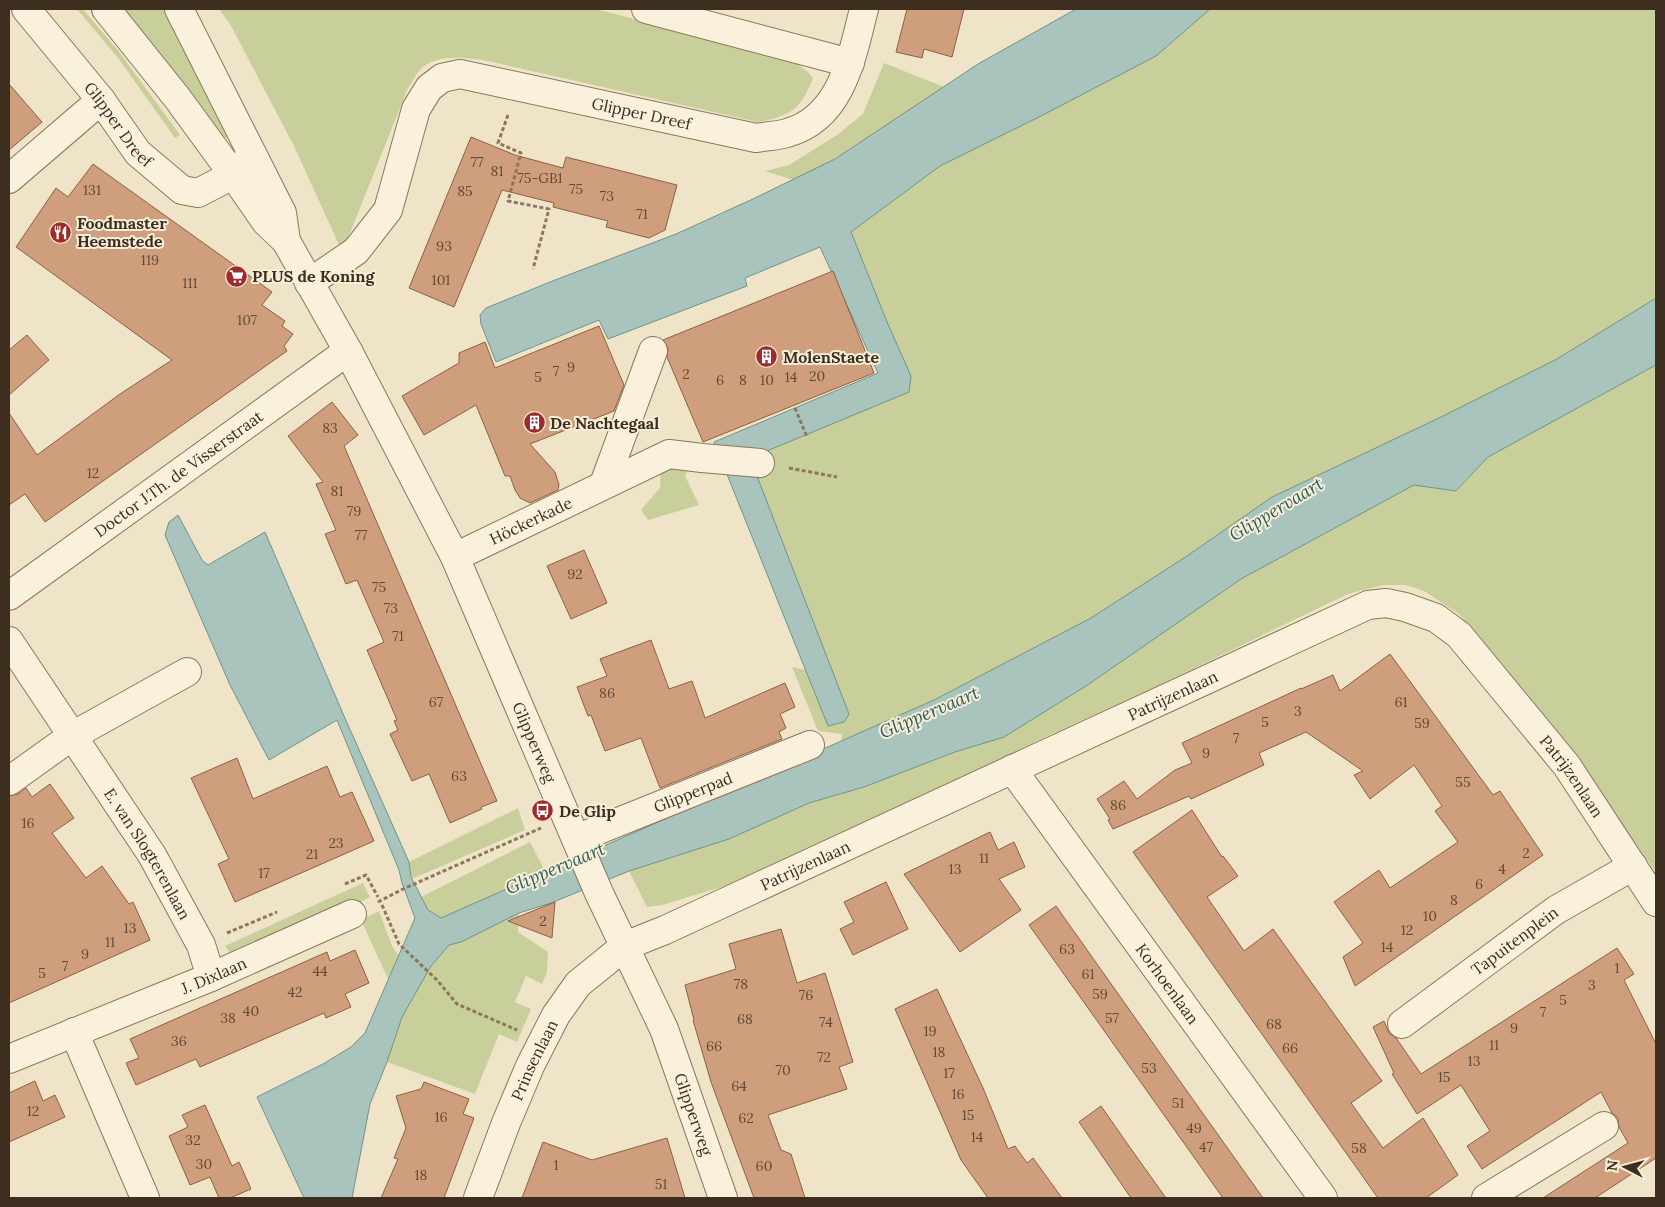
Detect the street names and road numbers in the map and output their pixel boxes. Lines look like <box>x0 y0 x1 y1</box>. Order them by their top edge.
street label: Glipper Dreef <box>80 78 158 172</box>
street label: Glipper Dreef <box>590 93 695 134</box>
street label: Doctor J.Th. de Visserstraat <box>90 405 267 541</box>
street label: Höckerkade <box>486 492 575 549</box>
street label: Patrijzenlaan <box>1125 666 1221 725</box>
street label: Glipperweg <box>508 699 561 787</box>
street label: Patrijzenlaan <box>1536 731 1608 821</box>
street label: Glipperpad <box>651 767 736 817</box>
street label: E. van Slogterenlaan <box>100 784 195 923</box>
street label: Patrijzenlaan <box>757 836 853 895</box>
street label: Tapuitenplein <box>1467 902 1562 980</box>
street label: Korhoenlaan <box>1132 939 1204 1028</box>
street label: J. Dixlaan <box>177 952 250 999</box>
street label: Prinsenlaan <box>507 1016 562 1104</box>
street label: Glipperweg <box>670 1070 718 1159</box>

